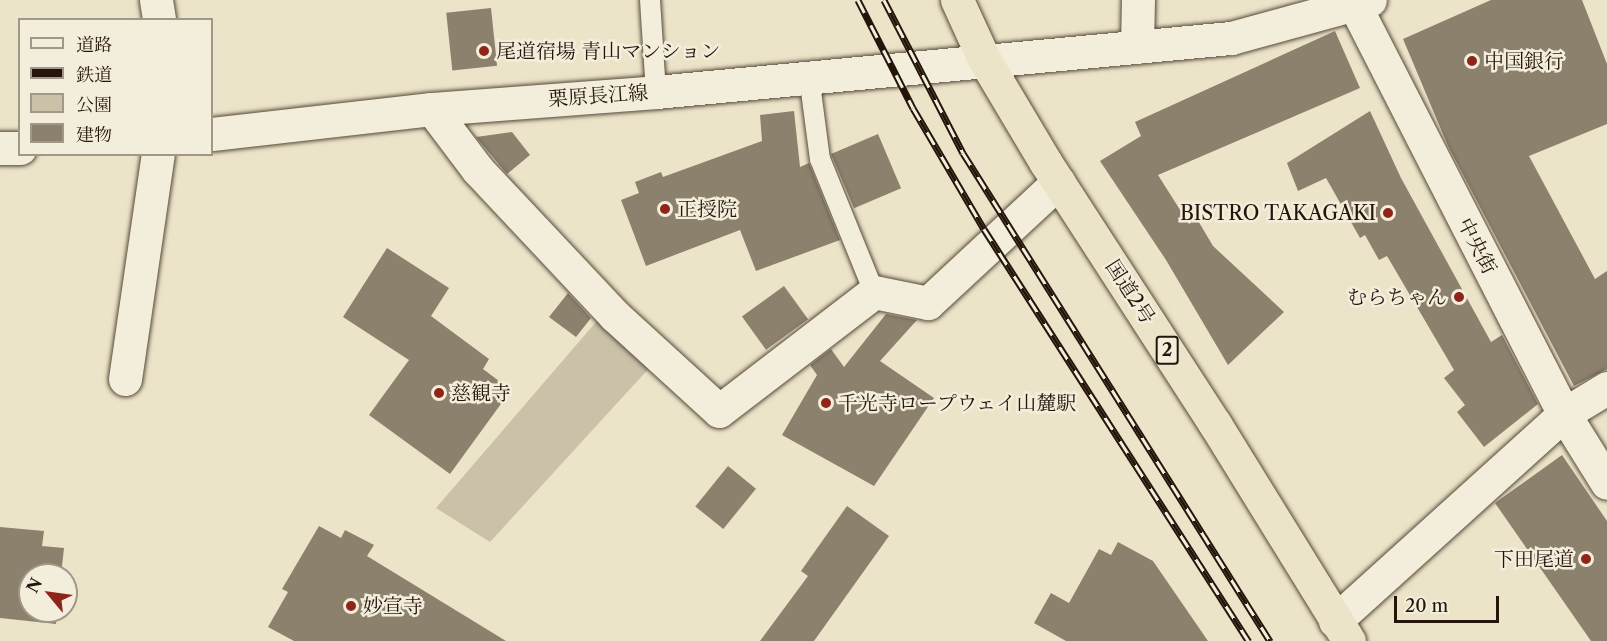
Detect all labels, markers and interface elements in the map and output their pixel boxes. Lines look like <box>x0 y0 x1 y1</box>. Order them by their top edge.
legend <box>18 18 213 156</box>
text: 道路 <box>76 34 112 56</box>
place label: 尾道宿場 青山マンション <box>496 39 721 63</box>
marker: 尾道宿場 青山マンション <box>477 44 491 58</box>
place label: 中国銀行 <box>1484 49 1564 73</box>
marker: 中国銀行 <box>1465 54 1479 68</box>
text: 鉄道 <box>76 64 112 86</box>
street label: 栗原長江線 <box>547 81 649 111</box>
text: 公園 <box>76 94 112 116</box>
text: 建物 <box>76 124 112 146</box>
place label: 正授院 <box>677 197 737 221</box>
place label: BISTRO TAKAGAKI <box>1179 201 1376 225</box>
marker: 正授院 <box>658 202 672 216</box>
marker: BISTRO TAKAGAKI <box>1381 206 1395 220</box>
street label: 中央街 <box>1453 214 1501 278</box>
street label: 国道2号 <box>1100 255 1160 329</box>
place label: むらちゃん <box>1347 285 1447 309</box>
marker: むらちゃん <box>1452 290 1466 304</box>
road number: 2 <box>1155 335 1179 365</box>
place label: 慈観寺 <box>451 381 511 405</box>
marker: 慈観寺 <box>432 386 446 400</box>
place label: 千光寺ロープウェイ山麓駅 <box>838 391 1078 415</box>
marker: 千光寺ロープウェイ山麓駅 <box>819 396 833 410</box>
place label: 下田尾道 <box>1494 547 1574 571</box>
marker: 下田尾道 <box>1579 552 1593 566</box>
north arrow <box>18 563 78 623</box>
text: N <box>22 574 46 596</box>
scale bar <box>1397 584 1502 622</box>
place label: 妙宣寺 <box>363 594 423 618</box>
text: 20 m <box>1405 595 1448 617</box>
marker: 妙宣寺 <box>344 599 358 613</box>

